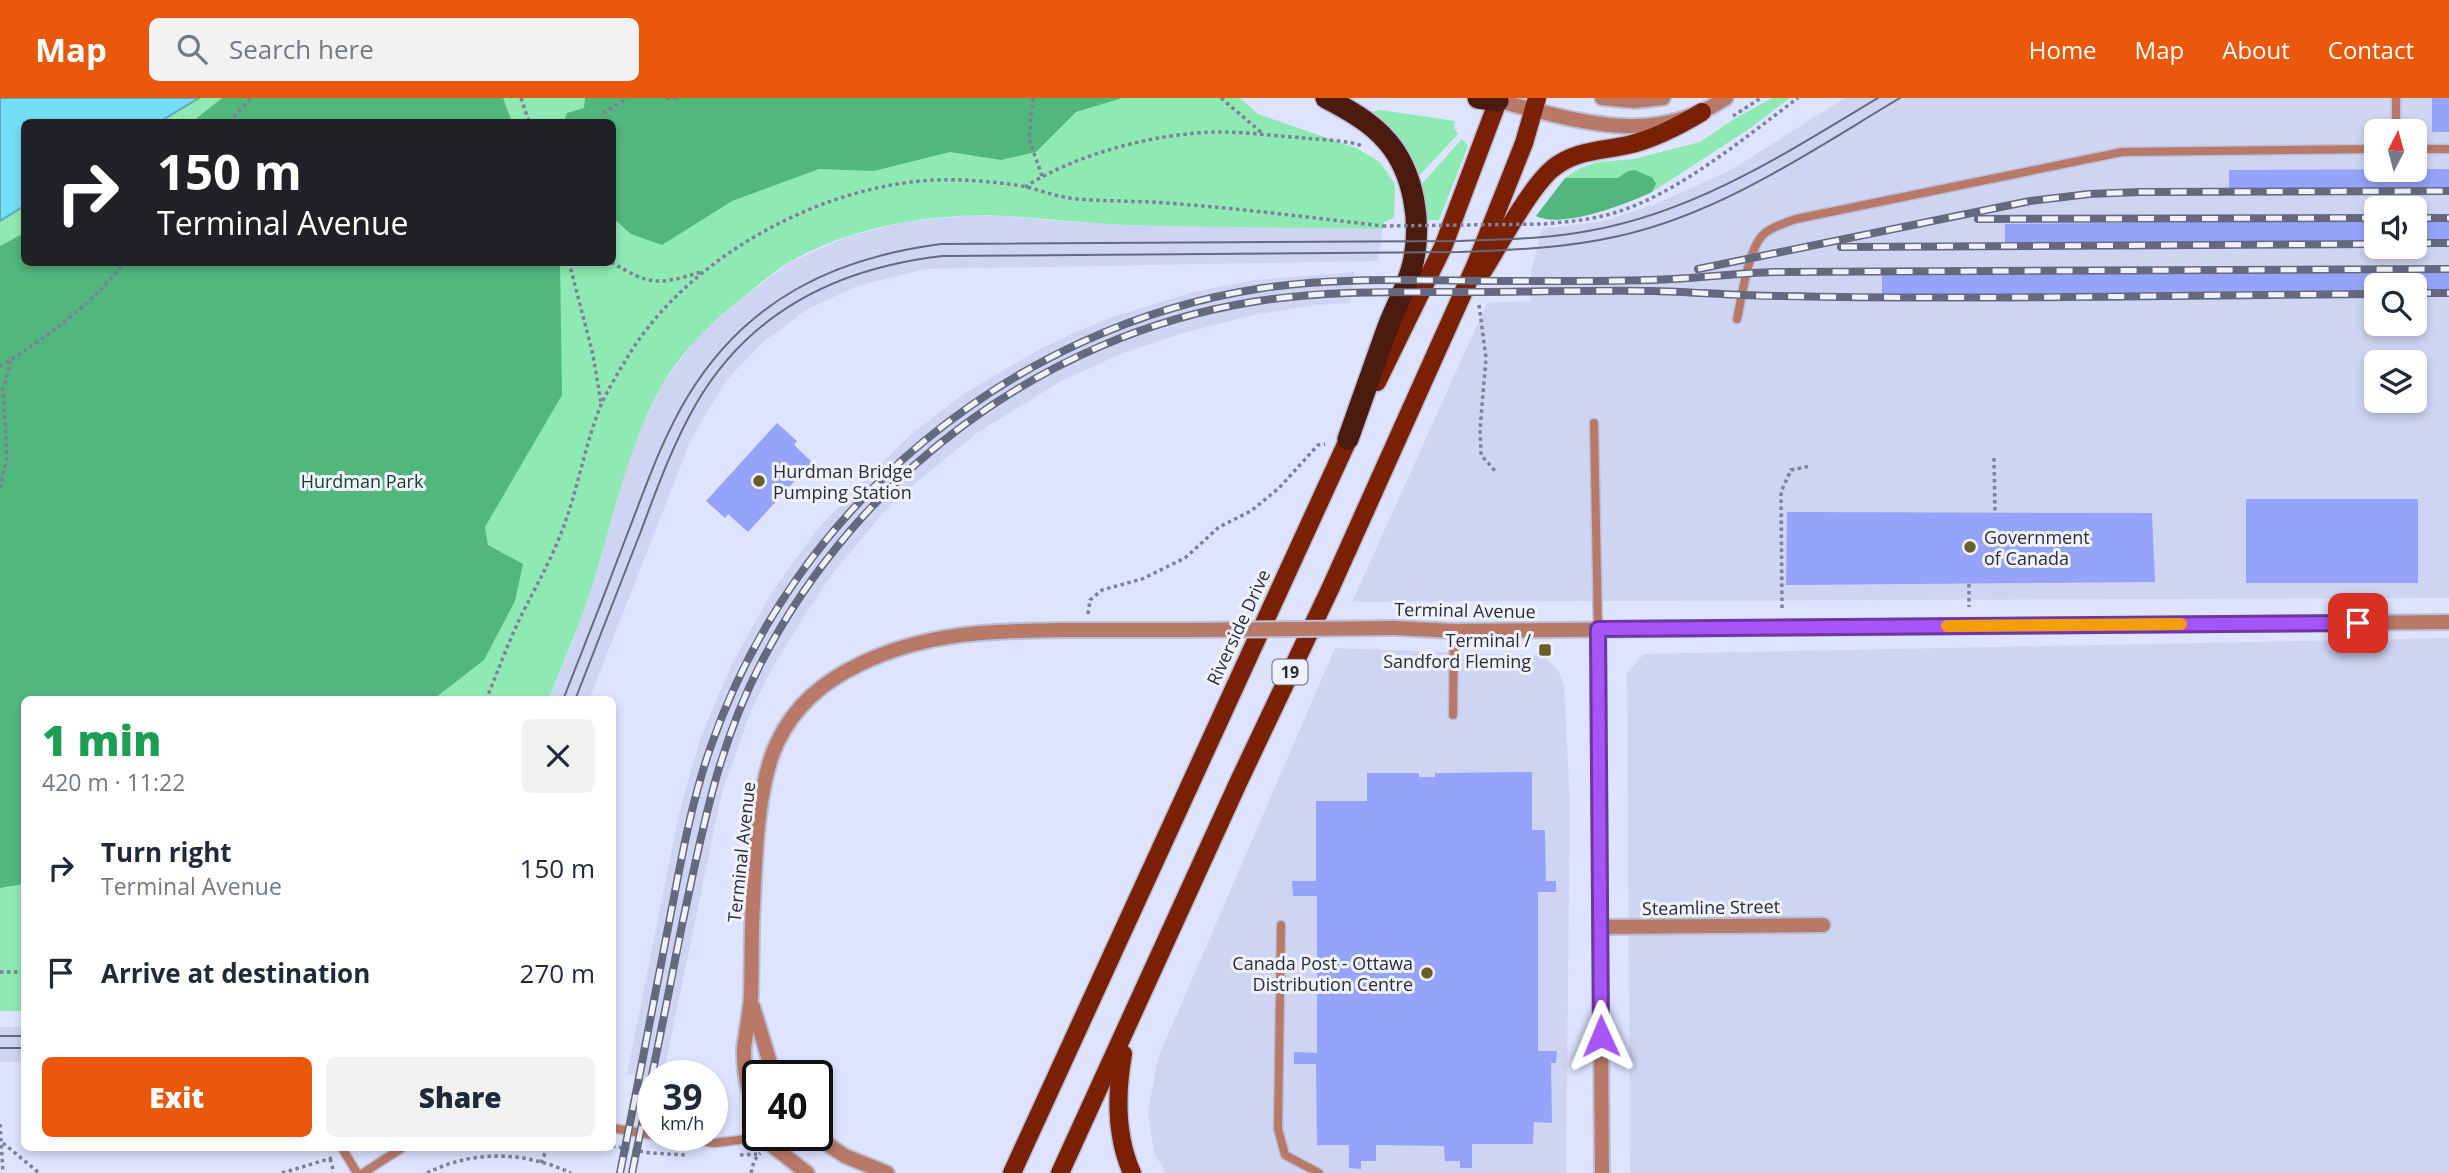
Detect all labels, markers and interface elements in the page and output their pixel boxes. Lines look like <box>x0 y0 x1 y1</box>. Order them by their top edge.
search box <box>149 18 639 81</box>
text: Map <box>35 27 107 72</box>
icon: search <box>173 30 211 68</box>
text: Search here <box>229 31 374 67</box>
text: Home <box>2029 33 2097 66</box>
text: Map <box>2135 33 2184 66</box>
text: About <box>2222 33 2290 66</box>
text: Contact <box>2328 33 2414 66</box>
north arrow <box>2364 119 2427 182</box>
map controls <box>2364 119 2427 413</box>
text: 150 m <box>157 138 302 204</box>
icon: right <box>42 147 133 238</box>
button: sound <box>2364 196 2427 259</box>
text: Terminal Avenue <box>157 201 409 244</box>
button: search <box>2364 273 2427 336</box>
button: layers <box>2364 350 2427 413</box>
place label: Hurdman Bridge Pumping Station <box>773 459 912 504</box>
park label: Hurdman Park <box>301 469 424 493</box>
marker: Hurdman Bridge Pumping Station <box>751 473 767 489</box>
place label: Government of Canada <box>1984 525 2090 570</box>
marker: Government of Canada <box>1962 539 1978 555</box>
street label: Riverside Drive <box>1201 565 1275 689</box>
pin <box>2328 593 2388 653</box>
street label: Terminal Avenue <box>1394 597 1536 623</box>
icon: arrive <box>2339 604 2377 642</box>
place label: Terminal / Sandford Fleming <box>1383 628 1531 673</box>
marker: Terminal / Sandford Fleming <box>1537 642 1553 658</box>
road number: 19 <box>1272 660 1308 684</box>
text: 1 min <box>42 711 161 768</box>
button: close <box>521 719 595 793</box>
text: 420 m · 11:22 <box>42 766 185 798</box>
street label: Terminal Avenue <box>722 780 760 924</box>
text: Turn right <box>101 834 232 870</box>
icon: right <box>42 849 80 887</box>
text: 150 m <box>520 850 595 886</box>
text: Terminal Avenue <box>101 870 282 902</box>
street label: Steamline Street <box>1642 894 1780 920</box>
place label: Canada Post - Ottawa Distribution Centre <box>1232 951 1413 996</box>
icon: arrive <box>42 954 80 992</box>
text: Arrive at destination <box>101 955 370 991</box>
text: 270 m <box>520 955 595 991</box>
marker: Canada Post - Ottawa Distribution Centre <box>1419 965 1435 981</box>
position arrow <box>1564 999 1638 1073</box>
button: Exit <box>42 1057 312 1137</box>
button: Share <box>326 1057 595 1137</box>
speed limit sign: 40 <box>742 1060 833 1151</box>
text: 39 <box>662 1073 703 1120</box>
text: km/h <box>661 1111 704 1135</box>

